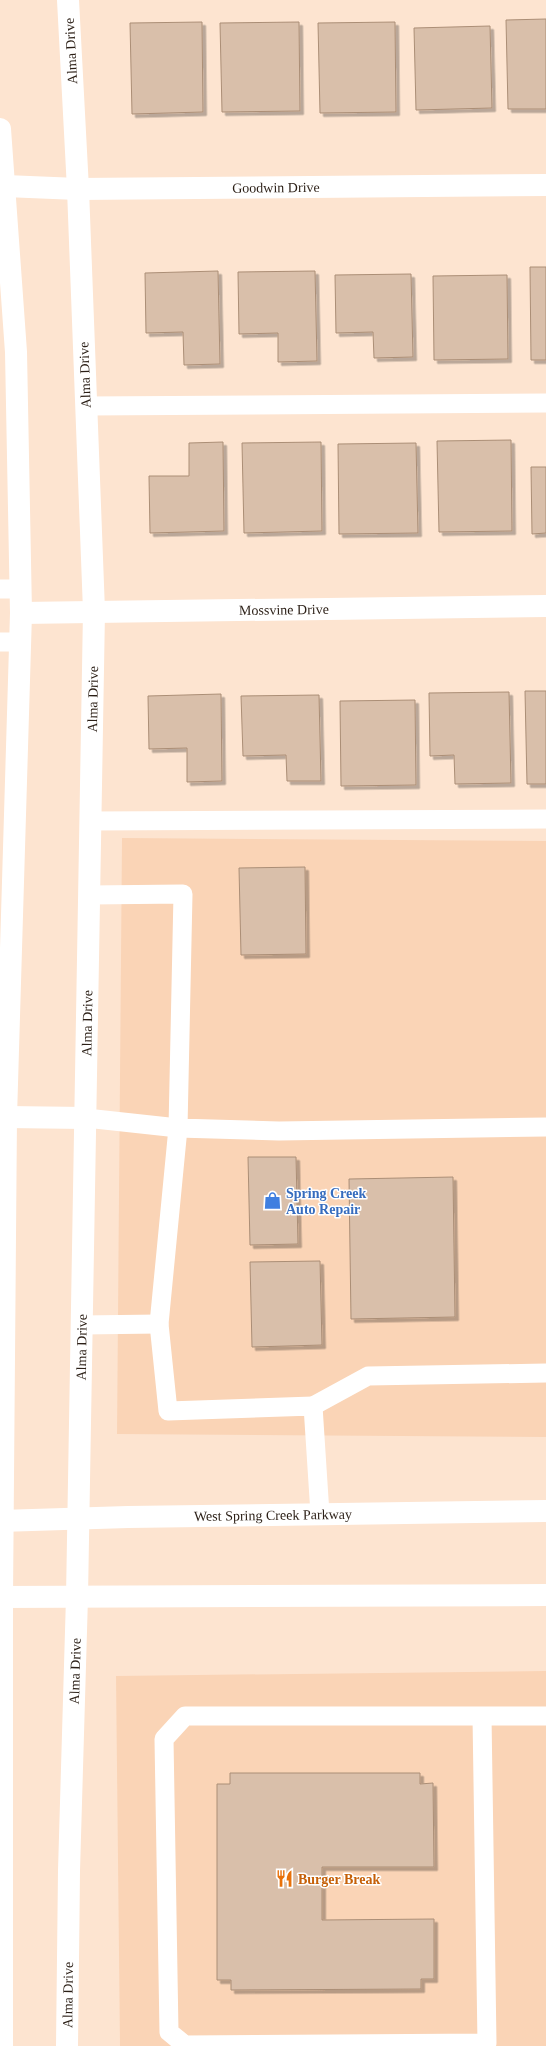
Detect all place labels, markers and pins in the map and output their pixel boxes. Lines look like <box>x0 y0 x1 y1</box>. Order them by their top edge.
place label: Spring Creek Auto Repair <box>286 1186 366 1217</box>
shop icon: Spring Creek Auto Repair <box>263 1191 283 1211</box>
restaurant icon: Burger Break <box>275 1869 295 1889</box>
place label: Burger Break <box>298 1872 381 1887</box>

